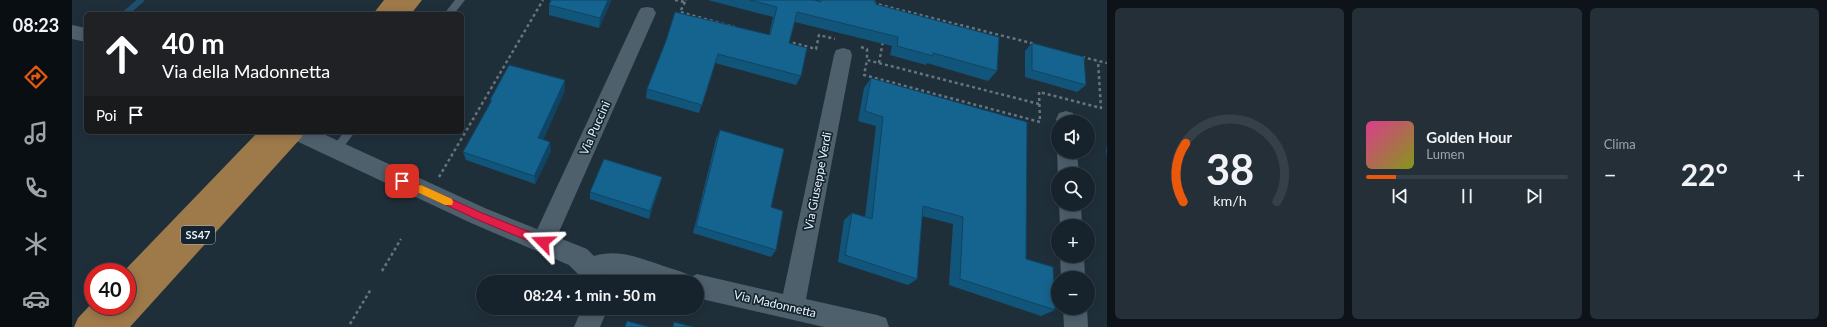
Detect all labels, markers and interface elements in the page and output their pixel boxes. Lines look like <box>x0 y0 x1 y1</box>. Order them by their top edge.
text: 08:23 <box>13 14 59 36</box>
text: 40 m <box>162 26 225 60</box>
icon: ahead <box>96 28 148 80</box>
text: Via della Madonnetta <box>162 60 330 82</box>
icon: directions <box>22 63 50 91</box>
street label: Via Puccini <box>576 98 613 157</box>
icon: arrive <box>125 104 147 126</box>
text: Poi <box>96 106 117 124</box>
map controls <box>1051 115 1095 315</box>
button: sound <box>1051 115 1095 159</box>
icon: music <box>22 119 50 147</box>
text: Golden Hour <box>1426 128 1512 146</box>
street label: Via Giuseppe Verdi <box>801 130 834 231</box>
text: Clima <box>1604 136 1636 152</box>
text: 38 <box>1206 143 1254 193</box>
text: Lumen <box>1426 146 1465 162</box>
text: 22° <box>1681 156 1728 192</box>
text: − <box>1604 161 1616 188</box>
text: + <box>1792 161 1805 188</box>
pin <box>385 164 419 198</box>
button: search <box>1051 167 1095 211</box>
icon: arrive <box>391 170 413 192</box>
icon: phone <box>22 174 50 202</box>
icon: previous <box>1389 185 1411 207</box>
icon: pause <box>1456 185 1478 207</box>
icon: next <box>1523 185 1545 207</box>
text: km/h <box>1213 191 1246 208</box>
button: + <box>1051 219 1095 263</box>
position arrow <box>522 221 564 263</box>
road number: SS47 <box>181 226 215 244</box>
icon: climate <box>22 230 50 258</box>
speed limit sign: 40 <box>84 263 136 315</box>
button: − <box>1051 271 1095 315</box>
icon: car <box>22 285 50 313</box>
text: 08:24 · 1 min · 50 m <box>524 286 656 304</box>
street label: Via Madonnetta <box>732 287 818 320</box>

